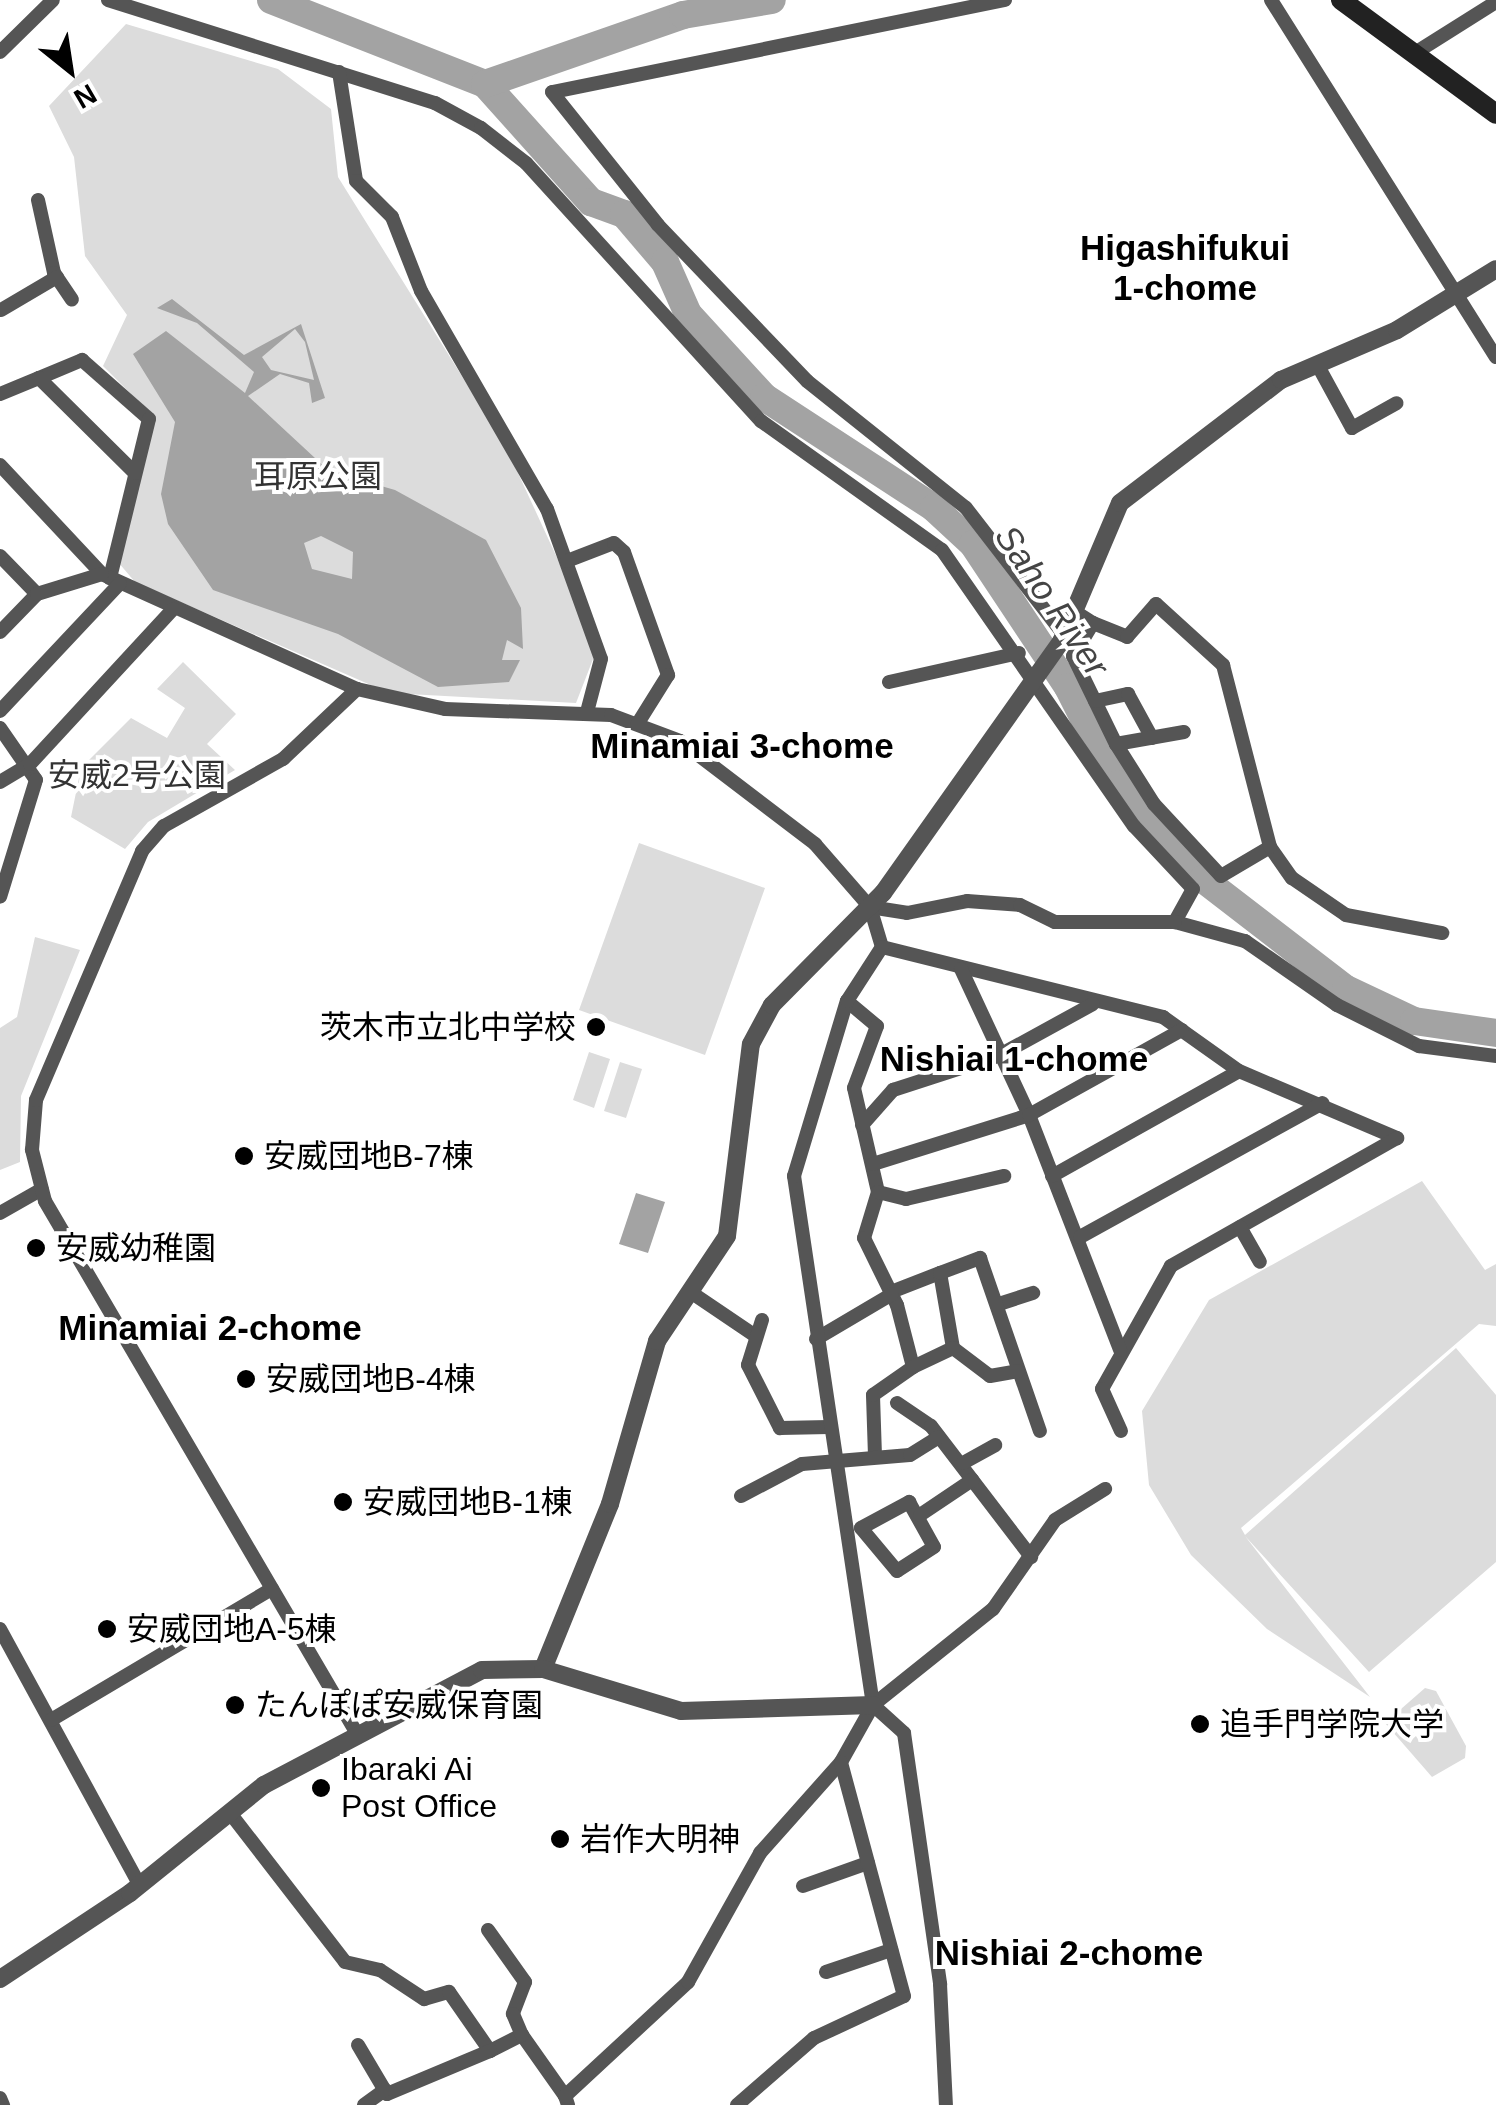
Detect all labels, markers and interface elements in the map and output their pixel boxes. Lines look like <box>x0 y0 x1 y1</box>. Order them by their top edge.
north arrow <box>20 20 120 120</box>
text: N <box>69 78 102 115</box>
district label: Higashifukui 1-chome <box>1080 227 1290 309</box>
park label: 耳原公園 <box>254 457 382 495</box>
water label: Saho River <box>986 517 1118 685</box>
district label: Minamiai 3-chome <box>590 725 894 767</box>
park label: 安威2号公園 <box>48 756 226 794</box>
place label: 茨木市立北中学校 <box>320 1008 576 1046</box>
marker: 茨木市立北中学校 <box>585 1016 607 1038</box>
district label: Nishiai 1-chome <box>880 1038 1148 1080</box>
place label: 安威団地B-7棟 <box>264 1137 474 1175</box>
marker: 安威団地B-7棟 <box>233 1145 255 1167</box>
place label: 安威幼稚園 <box>56 1229 216 1267</box>
marker: 安威幼稚園 <box>25 1237 47 1259</box>
district label: Minamiai 2-chome <box>58 1307 362 1349</box>
place label: 安威団地B-4棟 <box>266 1360 476 1398</box>
marker: 安威団地B-4棟 <box>235 1368 257 1390</box>
place label: 安威団地B-1棟 <box>363 1483 573 1521</box>
marker: 安威団地B-1棟 <box>332 1491 354 1513</box>
place label: 安威団地A-5棟 <box>127 1610 337 1648</box>
marker: 安威団地A-5棟 <box>96 1618 118 1640</box>
place label: たんぽぽ安威保育園 <box>255 1686 543 1724</box>
marker: たんぽぽ安威保育園 <box>224 1694 246 1716</box>
place label: 追手門学院大学 <box>1220 1705 1444 1743</box>
marker: 追手門学院大学 <box>1189 1713 1211 1735</box>
place label: Ibaraki Ai Post Office <box>341 1751 497 1826</box>
marker: Ibaraki Ai Post Office <box>310 1777 332 1799</box>
place label: 岩作大明神 <box>580 1820 740 1858</box>
marker: 岩作大明神 <box>549 1828 571 1850</box>
district label: Nishiai 2-chome <box>935 1932 1203 1974</box>

